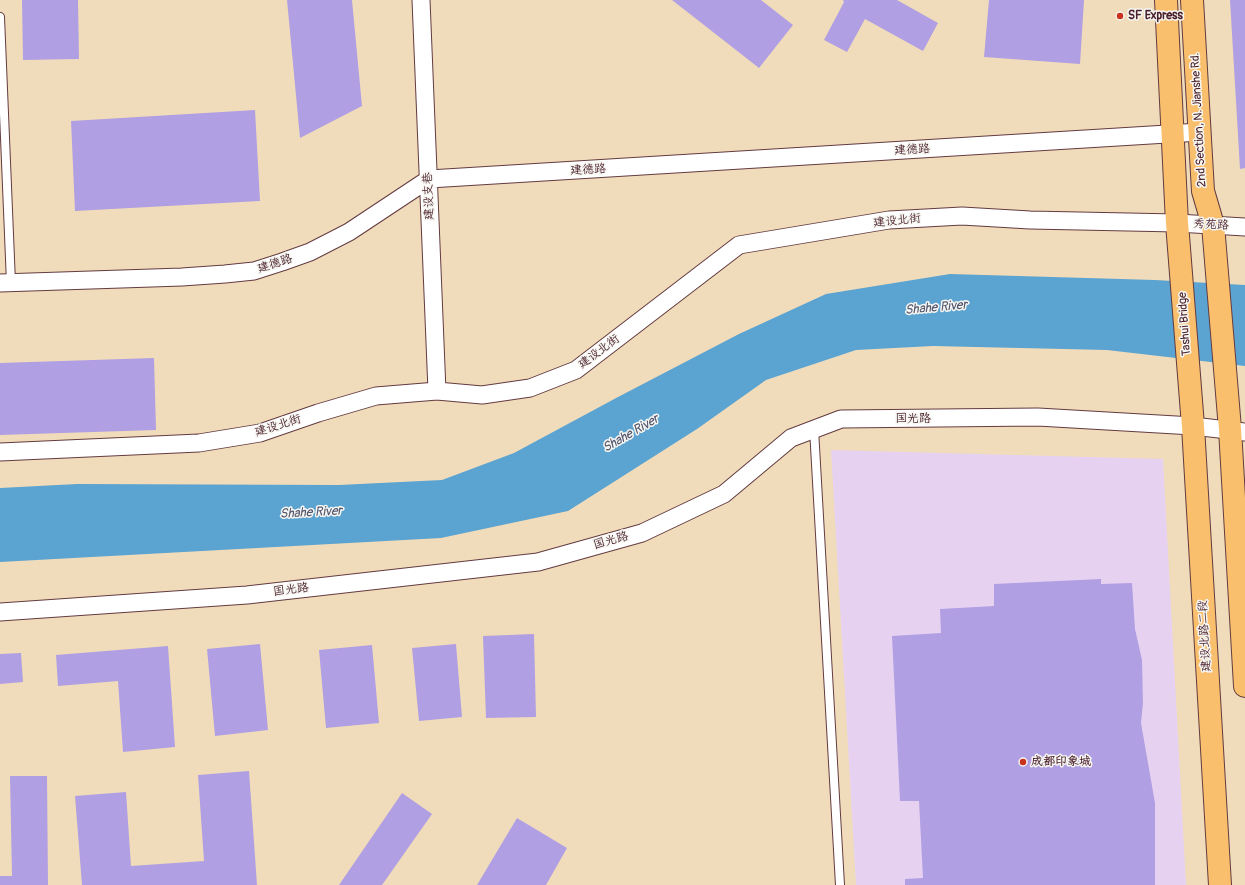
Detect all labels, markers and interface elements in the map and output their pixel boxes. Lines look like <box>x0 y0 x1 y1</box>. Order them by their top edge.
place label: SF Express <box>1128 9 1183 23</box>
marker: SF Express <box>1115 11 1125 21</box>
street label: 2nd Section, N. Jianshe Rd. <box>1188 52 1210 188</box>
street label: 建德路 <box>894 142 930 158</box>
street label: 建德路 <box>570 162 606 178</box>
street label: 建设支巷 <box>421 172 437 220</box>
street label: 建设北街 <box>872 211 922 231</box>
street label: 秀苑路 <box>1193 217 1229 233</box>
street label: 建德路 <box>256 252 294 276</box>
street label: Tashui Bridge <box>1176 291 1194 357</box>
water label: Shahe River <box>904 298 968 318</box>
street label: 建设北街 <box>575 332 623 372</box>
street label: 建设北街 <box>253 412 303 440</box>
water label: Shahe River <box>600 412 662 456</box>
street label: 国光路 <box>895 412 931 426</box>
water label: Shahe River <box>280 504 342 522</box>
street label: 国光路 <box>592 529 630 553</box>
street label: 国光路 <box>272 581 310 599</box>
street label: 建设北路二段 <box>1196 600 1214 672</box>
place label: 成都印象城 <box>1031 755 1091 769</box>
marker: 成都印象城 <box>1018 757 1028 767</box>

